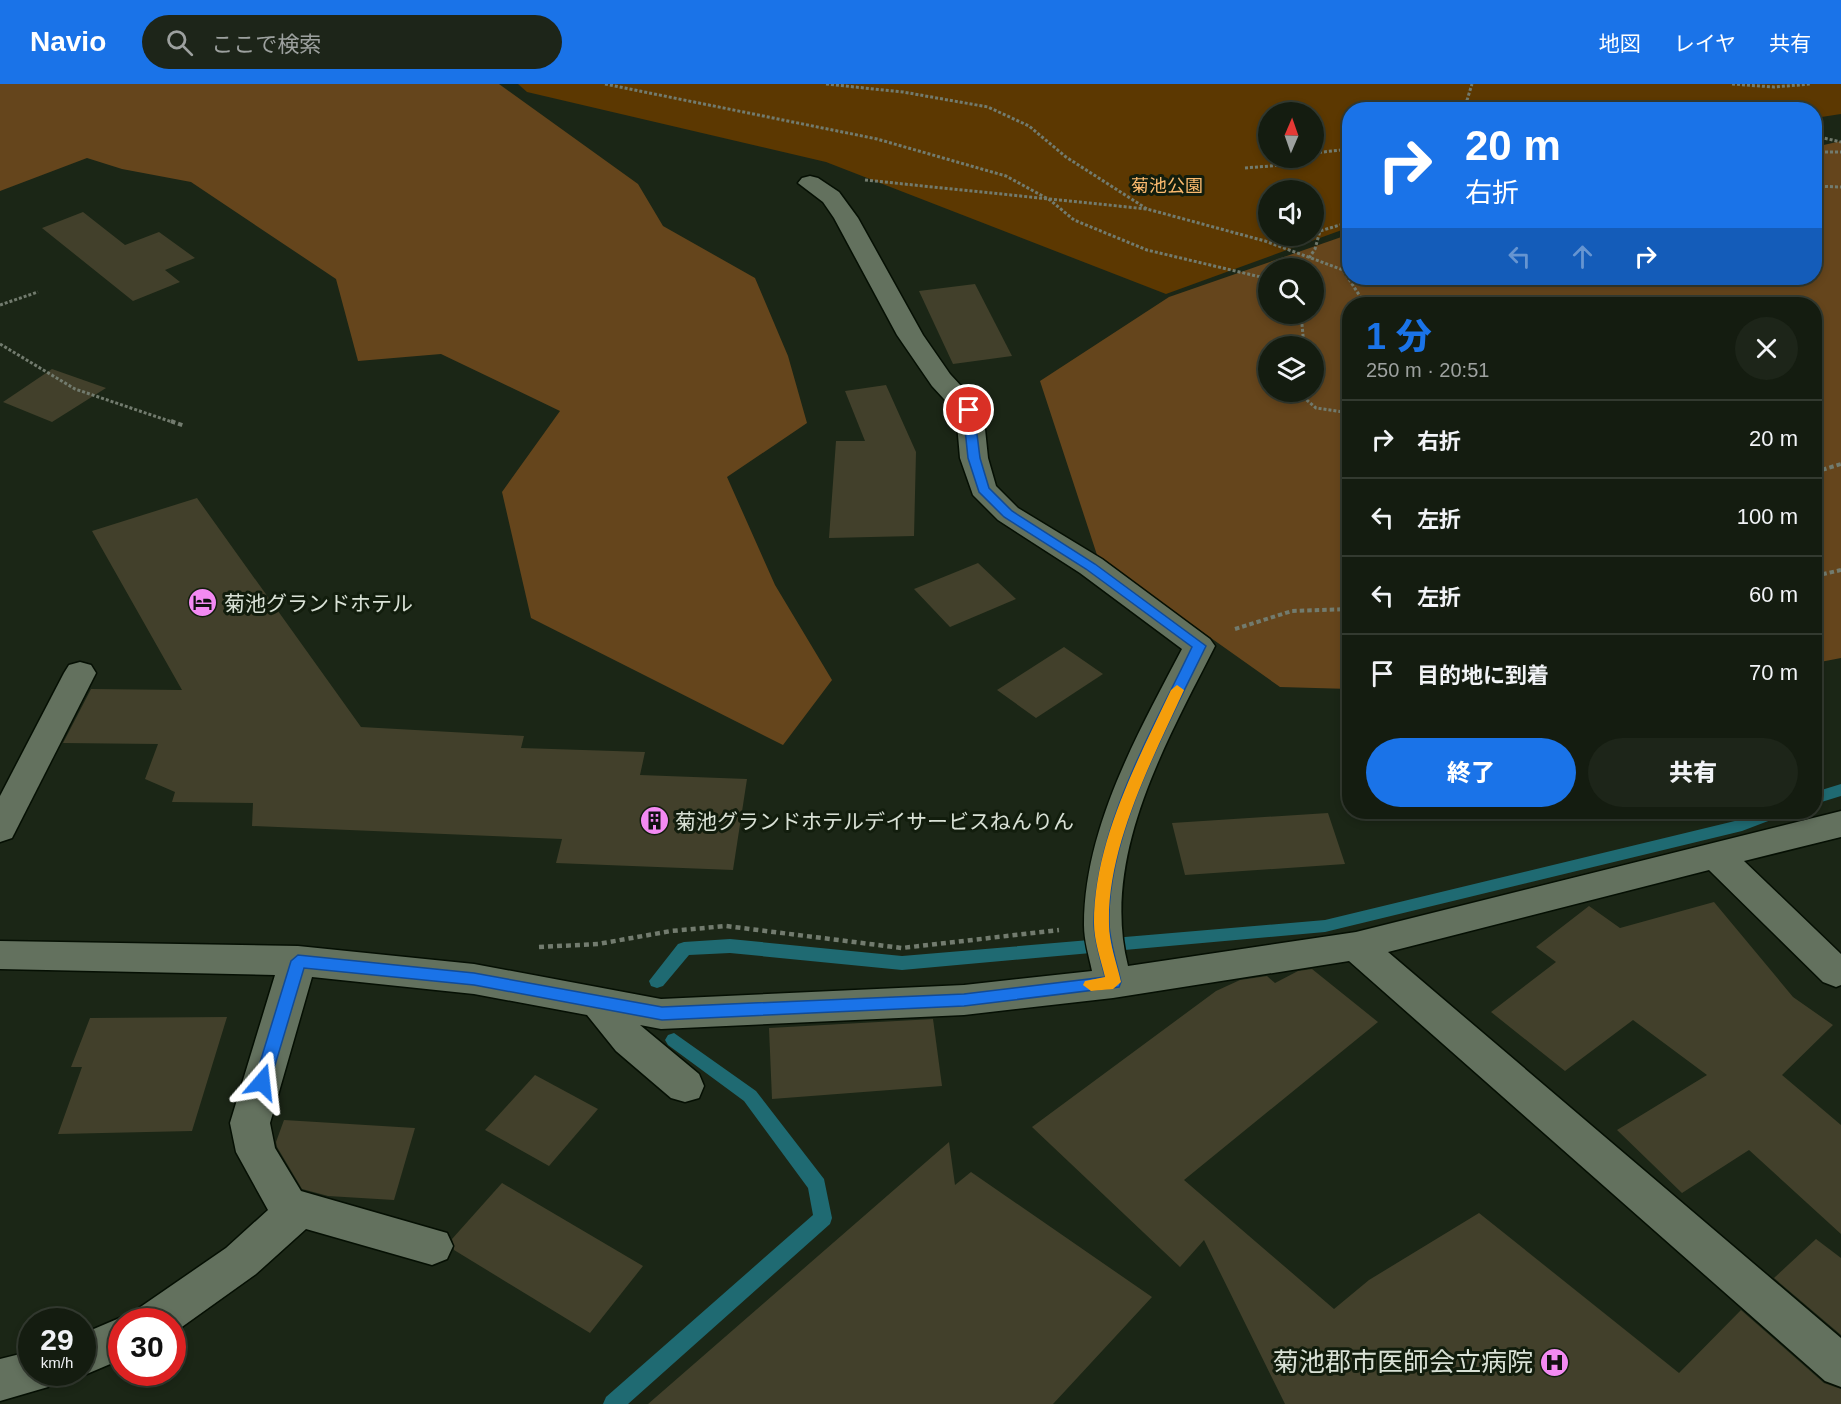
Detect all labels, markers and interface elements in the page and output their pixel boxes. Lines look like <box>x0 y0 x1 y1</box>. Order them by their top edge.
search box <box>142 15 562 69</box>
text: Navio <box>30 26 106 57</box>
icon: search <box>163 26 196 59</box>
text: ここで検索 <box>211 32 321 57</box>
text: 地図 <box>1599 32 1641 55</box>
text: レイヤ <box>1674 32 1736 55</box>
text: 共有 <box>1769 32 1811 55</box>
north arrow <box>1258 102 1324 168</box>
map controls <box>1258 102 1324 402</box>
text: 20 m <box>1465 122 1561 169</box>
icon: right <box>1366 126 1444 204</box>
park label: 菊池公園 <box>1131 176 1203 196</box>
text: 右折 <box>1465 178 1519 208</box>
button: sound <box>1258 180 1324 246</box>
icon: left <box>1503 240 1536 273</box>
icon: ahead <box>1566 240 1599 273</box>
icon: right <box>1629 240 1662 273</box>
button: search <box>1258 258 1324 324</box>
text: 1 分 <box>1366 316 1432 357</box>
button: close <box>1735 317 1798 380</box>
button: layers <box>1258 336 1324 402</box>
text: 250 m · 20:51 <box>1366 359 1489 381</box>
pin <box>943 384 994 435</box>
icon: arrive <box>952 393 985 426</box>
icon: right <box>1366 423 1399 456</box>
text: 20 m <box>1749 426 1798 451</box>
text: 右折 <box>1417 429 1461 454</box>
icon: left <box>1366 501 1399 534</box>
text: 100 m <box>1737 504 1798 529</box>
text: 左折 <box>1417 507 1461 532</box>
icon: left <box>1366 579 1399 612</box>
text: 60 m <box>1749 582 1798 607</box>
text: 左折 <box>1417 585 1461 610</box>
hotel icon: 菊池グランドホテル <box>187 587 219 619</box>
place label: 菊池グランドホテル <box>224 592 413 615</box>
icon: arrive <box>1366 657 1399 690</box>
text: 70 m <box>1749 660 1798 685</box>
text: 目的地に到着 <box>1417 663 1549 688</box>
button: 終了 <box>1366 738 1576 807</box>
button: 共有 <box>1588 738 1798 807</box>
building icon: 菊池グランドホテルデイサービスねんりん <box>638 805 670 837</box>
place label: 菊池グランドホテルデイサービスねんりん <box>675 810 1074 833</box>
position arrow <box>230 1050 294 1114</box>
speed limit sign: 30 <box>108 1308 186 1386</box>
text: 29 <box>40 1323 74 1356</box>
hospital icon: 菊池郡市医師会立病院 <box>1538 1346 1570 1378</box>
place label: 菊池郡市医師会立病院 <box>1273 1347 1533 1377</box>
text: km/h <box>41 1354 73 1371</box>

